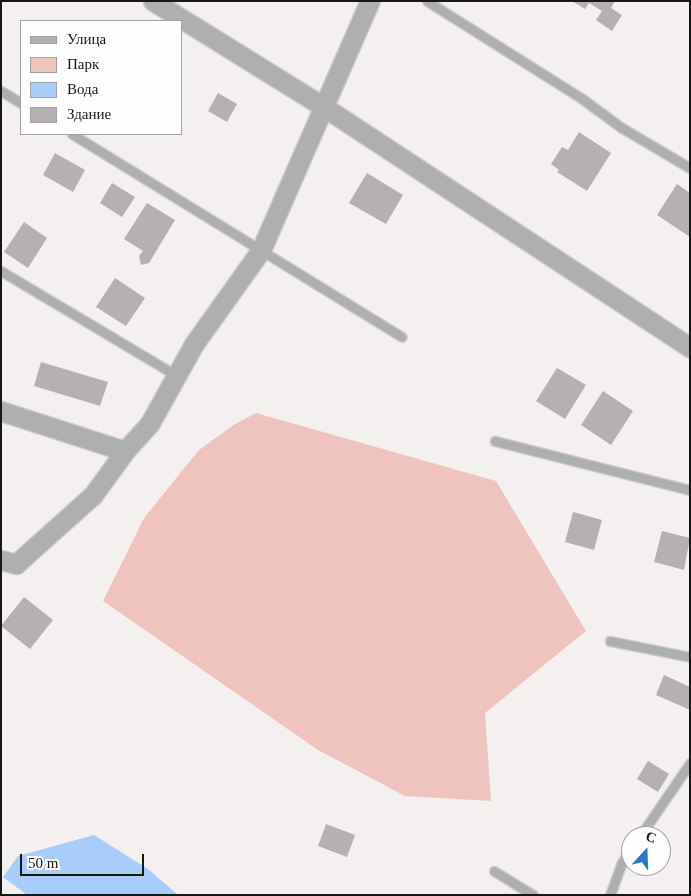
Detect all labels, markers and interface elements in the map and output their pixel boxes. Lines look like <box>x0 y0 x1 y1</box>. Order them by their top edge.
legend <box>20 20 182 135</box>
text: Улица <box>67 31 106 47</box>
text: Парк <box>67 56 99 72</box>
text: Вода <box>67 81 98 97</box>
text: Здание <box>67 106 111 122</box>
north arrow <box>621 826 671 876</box>
text: С <box>644 829 658 846</box>
scale bar <box>22 844 146 876</box>
text: 50 m <box>28 855 58 871</box>

